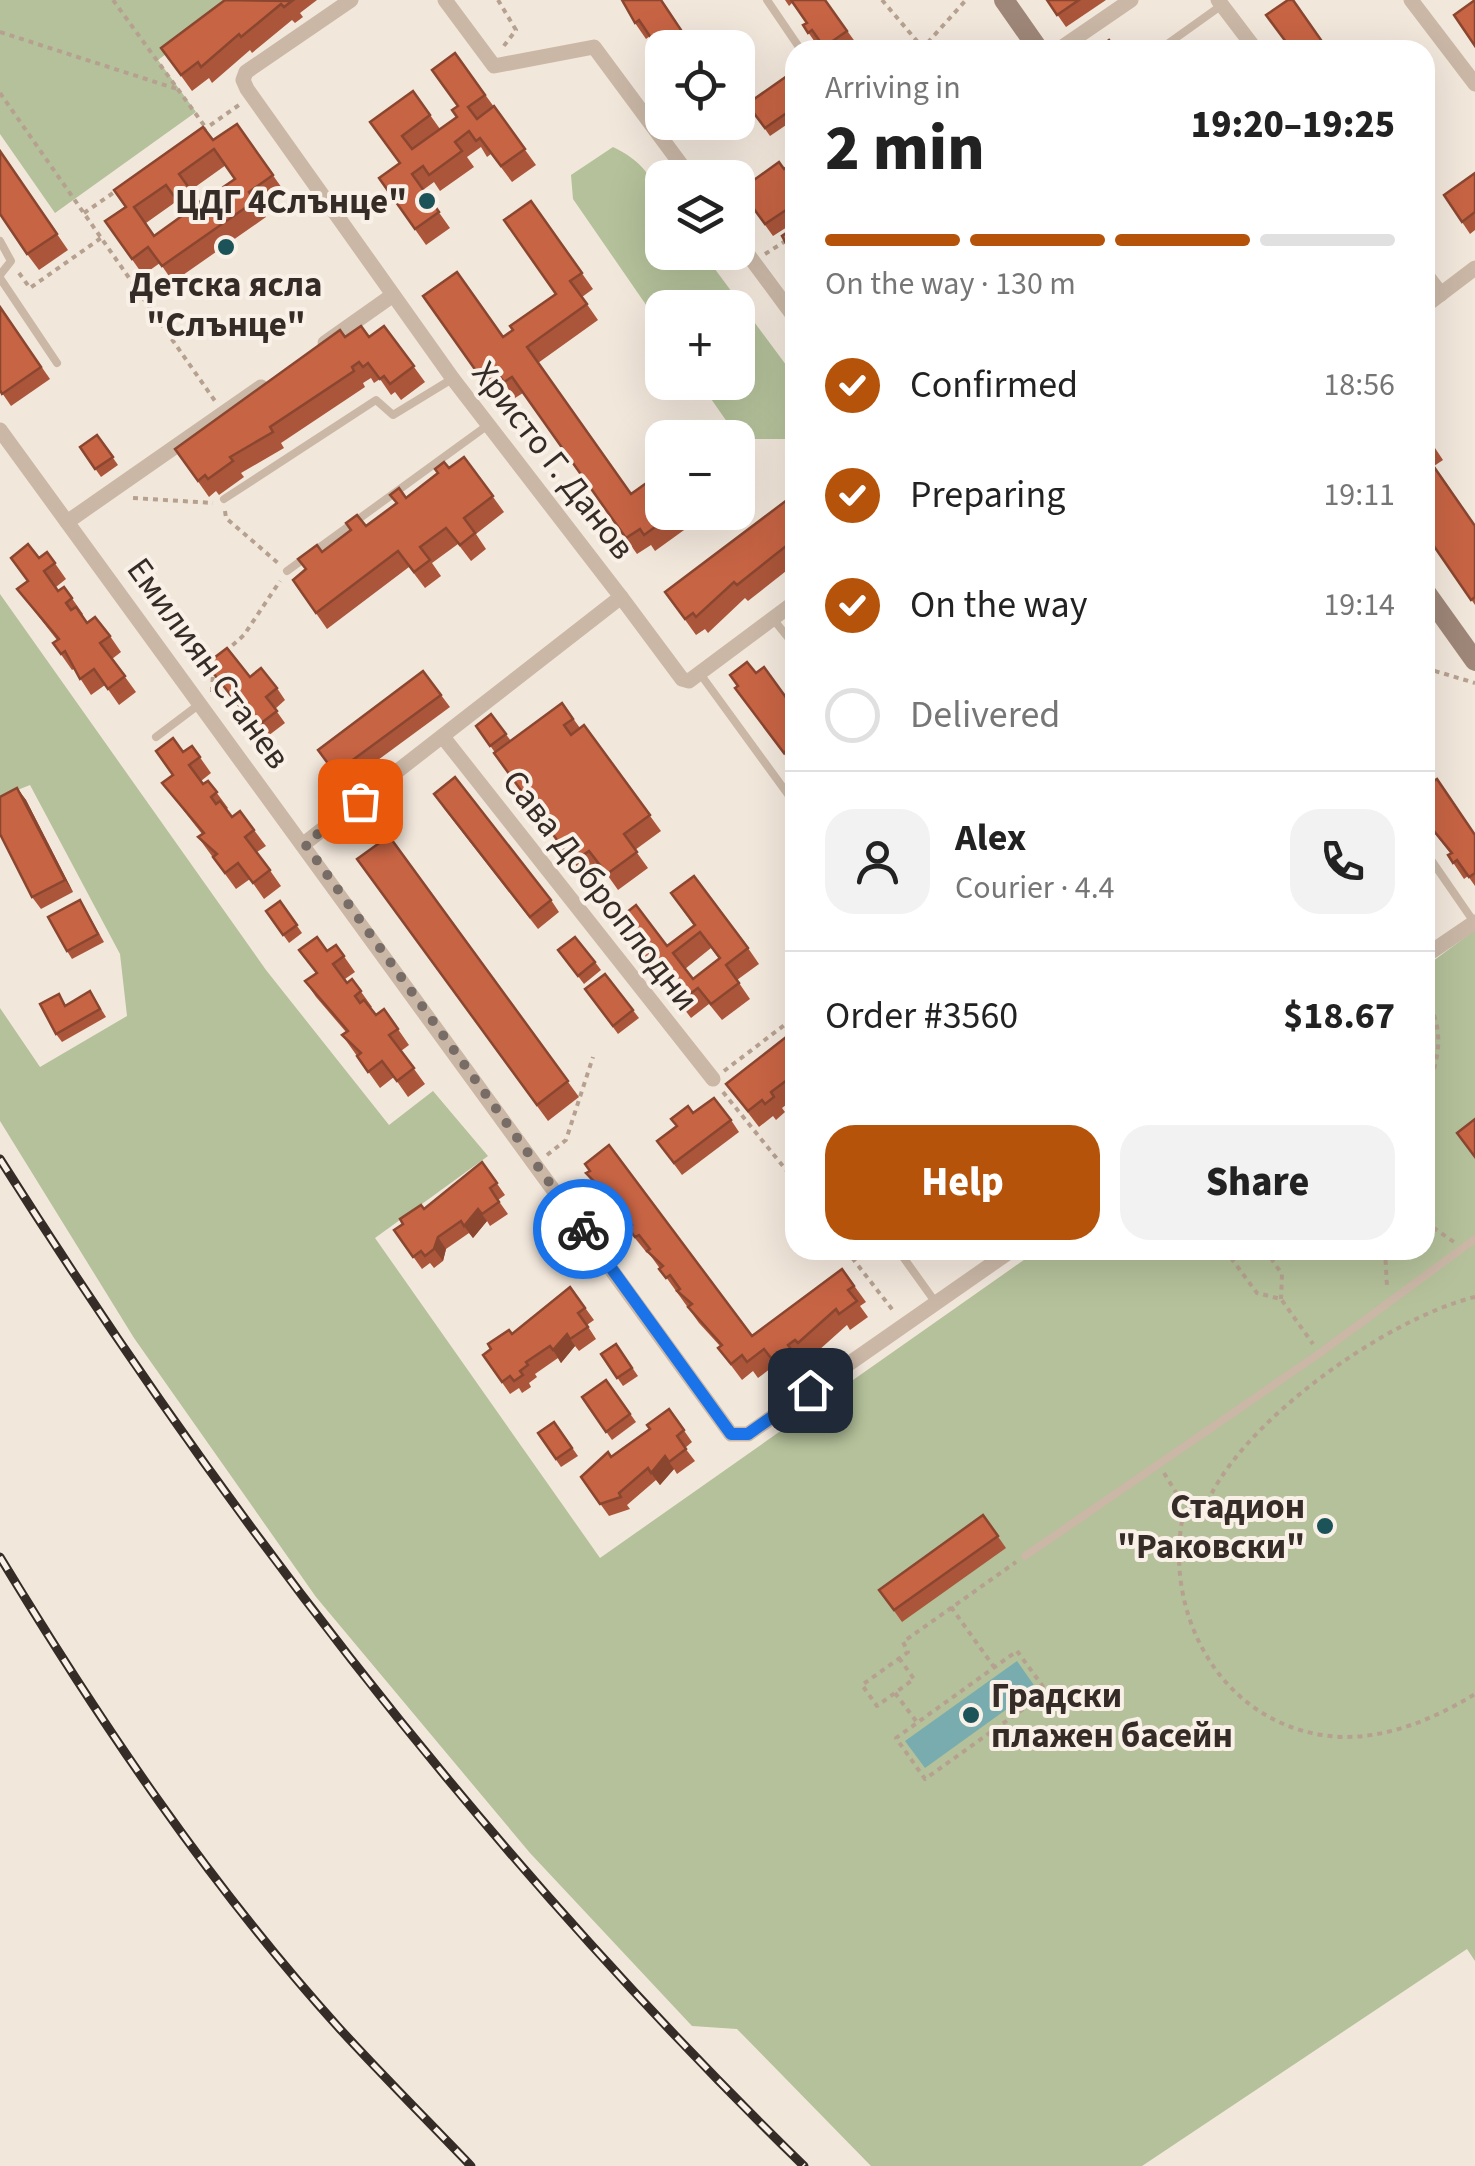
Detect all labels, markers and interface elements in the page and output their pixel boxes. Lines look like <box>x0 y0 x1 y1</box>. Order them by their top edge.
map controls <box>645 30 755 530</box>
button: locate <box>645 30 755 140</box>
text: Arriving in <box>825 65 961 111</box>
text: 19:20–19:25 <box>1191 98 1395 152</box>
text: 2 min <box>825 102 985 195</box>
button: layers <box>645 160 755 270</box>
place label: ЦДГ 4Слънце" <box>175 177 407 227</box>
marker: ЦДГ 4Слънце" <box>416 190 438 212</box>
marker: Детска ясла "Слънце" <box>215 236 237 258</box>
place label: Детска ясла "Слънце" <box>129 260 323 350</box>
text: On the way · 130 m <box>825 261 1076 307</box>
button: + <box>645 290 755 400</box>
street label: Христо Г. Данов <box>460 351 647 570</box>
icon: check <box>825 358 880 413</box>
text: Confirmed <box>910 358 1078 412</box>
text: 18:56 <box>1323 362 1395 408</box>
button: − <box>645 420 755 530</box>
icon: check <box>825 468 880 523</box>
text: Preparing <box>910 468 1065 522</box>
text: 19:11 <box>1323 472 1395 518</box>
street label: Емилиян Станев <box>114 548 302 780</box>
icon: check <box>825 578 880 633</box>
text: On the way <box>910 578 1087 632</box>
text: 19:14 <box>1323 582 1395 628</box>
text: Delivered <box>910 688 1060 742</box>
pin <box>318 759 403 844</box>
street label: Сава Доброплодни <box>490 759 710 1022</box>
icon: bag <box>333 774 388 829</box>
button: person <box>825 809 930 914</box>
button: phone <box>1290 809 1395 914</box>
text: Alex <box>955 811 1026 865</box>
text: Courier · 4.4 <box>955 865 1115 911</box>
text: Order #3560 <box>825 989 1018 1043</box>
text: $18.67 <box>1283 989 1395 1043</box>
button: Help <box>825 1125 1100 1240</box>
button: Share <box>1120 1125 1395 1240</box>
courier <box>533 1179 633 1279</box>
icon: bike <box>556 1202 611 1257</box>
pin <box>768 1348 853 1433</box>
icon: home <box>783 1363 838 1418</box>
place label: Стадион "Раковски" <box>1117 1482 1305 1572</box>
marker: Стадион "Раковски" <box>1314 1515 1336 1537</box>
place label: Градски плажен басейн <box>991 1671 1233 1761</box>
marker: Градски плажен басейн <box>960 1704 982 1726</box>

